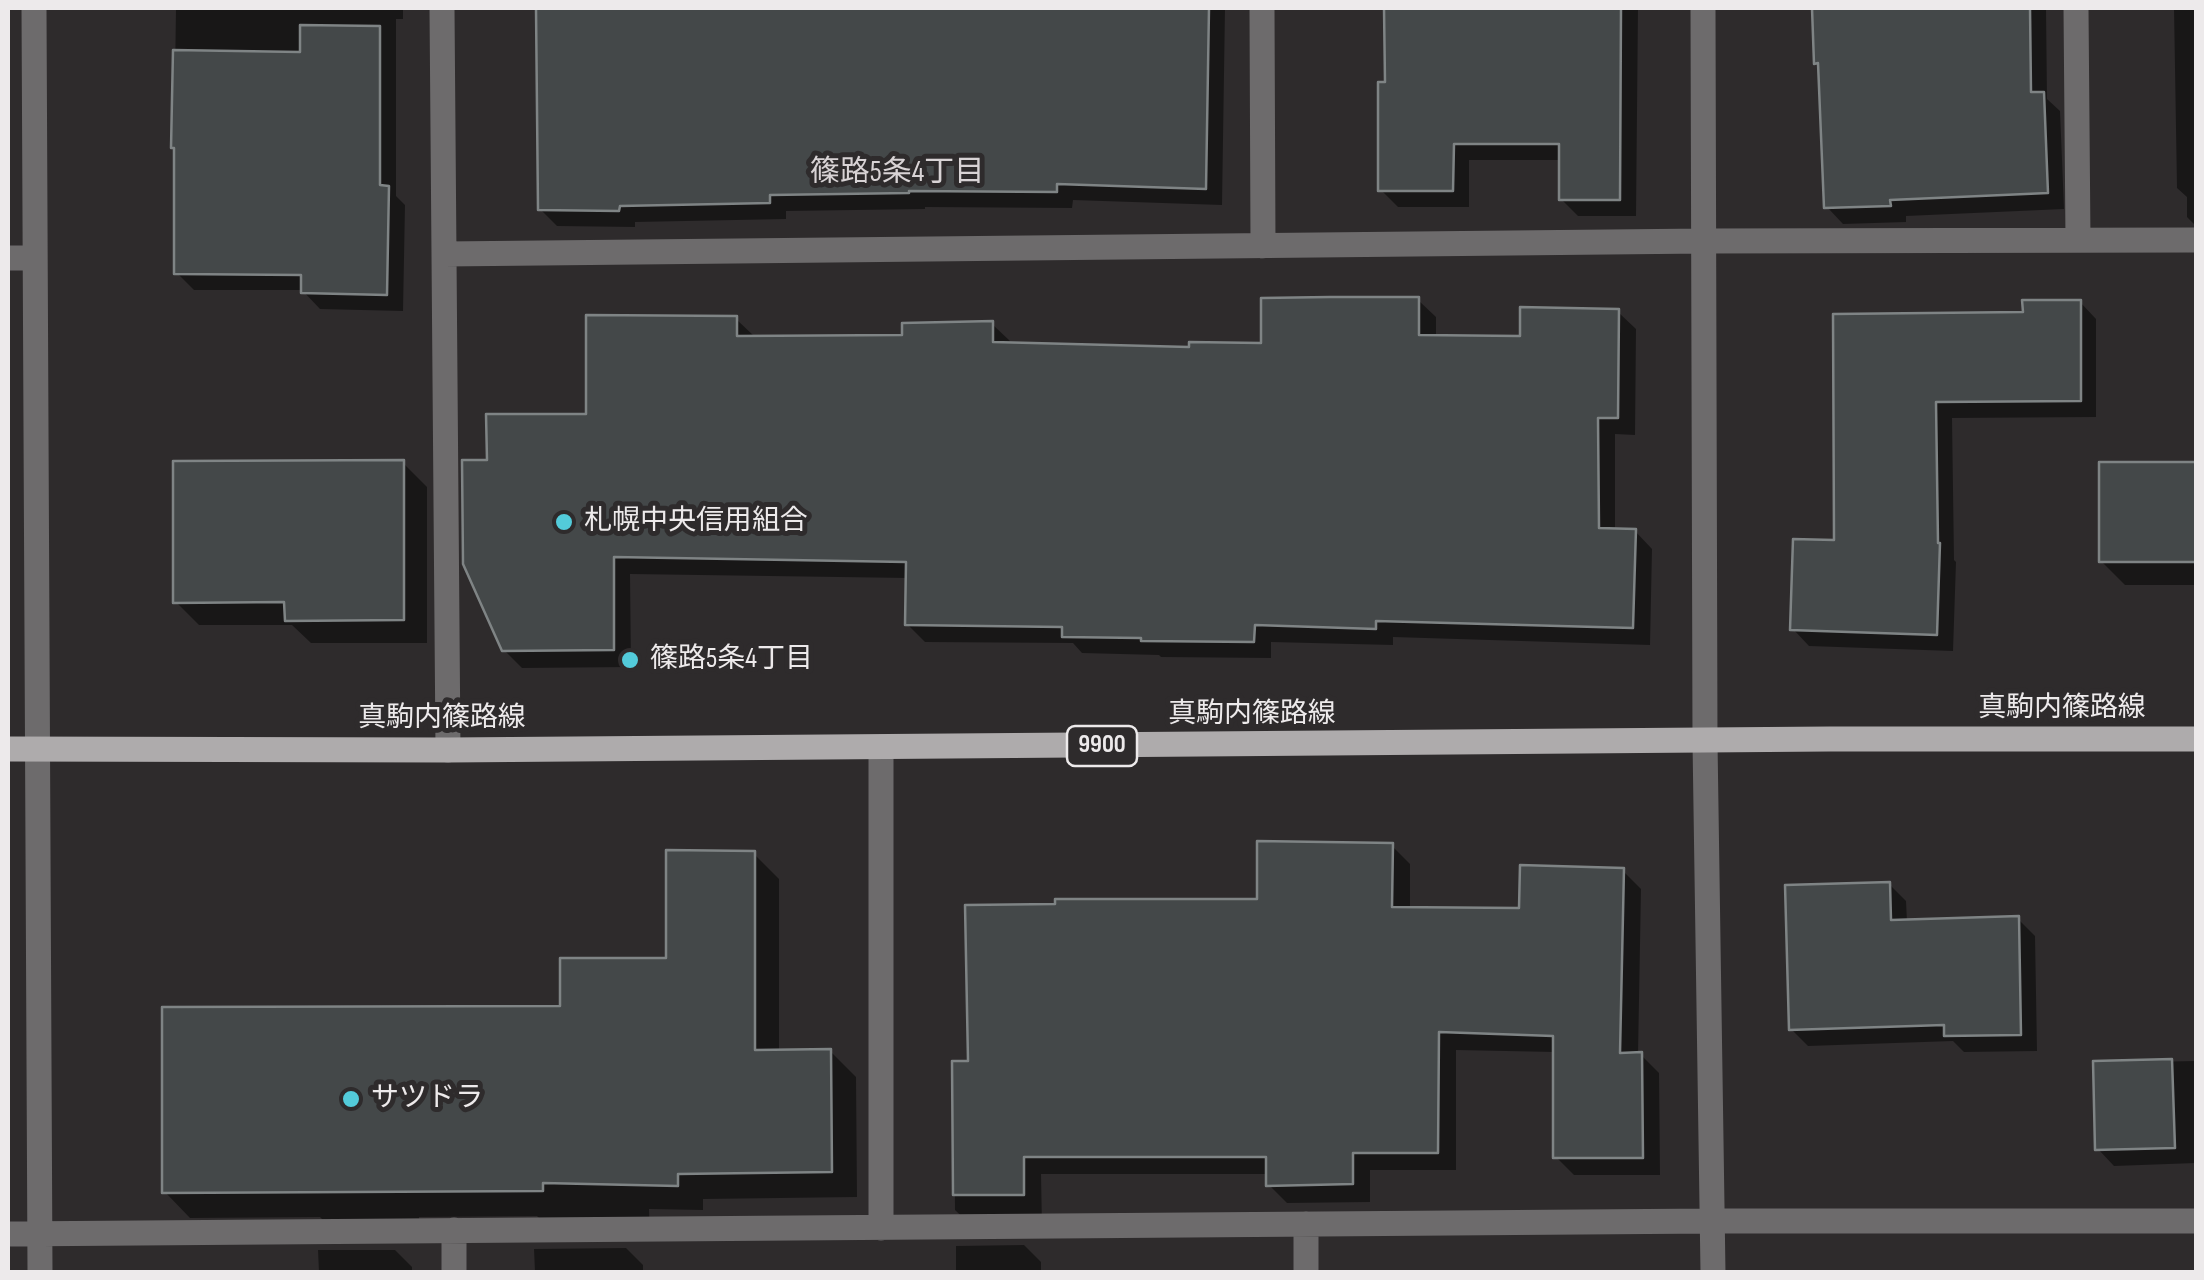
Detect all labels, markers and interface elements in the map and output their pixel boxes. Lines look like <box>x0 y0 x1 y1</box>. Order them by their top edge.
district label: 篠路5条4丁目 <box>810 155 984 191</box>
place label: 札幌中央信用組合 <box>584 505 808 539</box>
marker: 札幌中央信用組合 <box>553 511 575 533</box>
place label: 篠路5条4丁目 <box>650 643 813 677</box>
marker: 篠路5条4丁目 <box>619 649 641 671</box>
street label: 真駒内篠路線 <box>1978 692 2146 726</box>
street label: 真駒内篠路線 <box>1168 698 1336 732</box>
street label: 真駒内篠路線 <box>358 702 526 736</box>
road number: 9900 <box>1067 726 1137 766</box>
place label: サツドラ <box>371 1082 483 1116</box>
marker: サツドラ <box>340 1088 362 1110</box>

